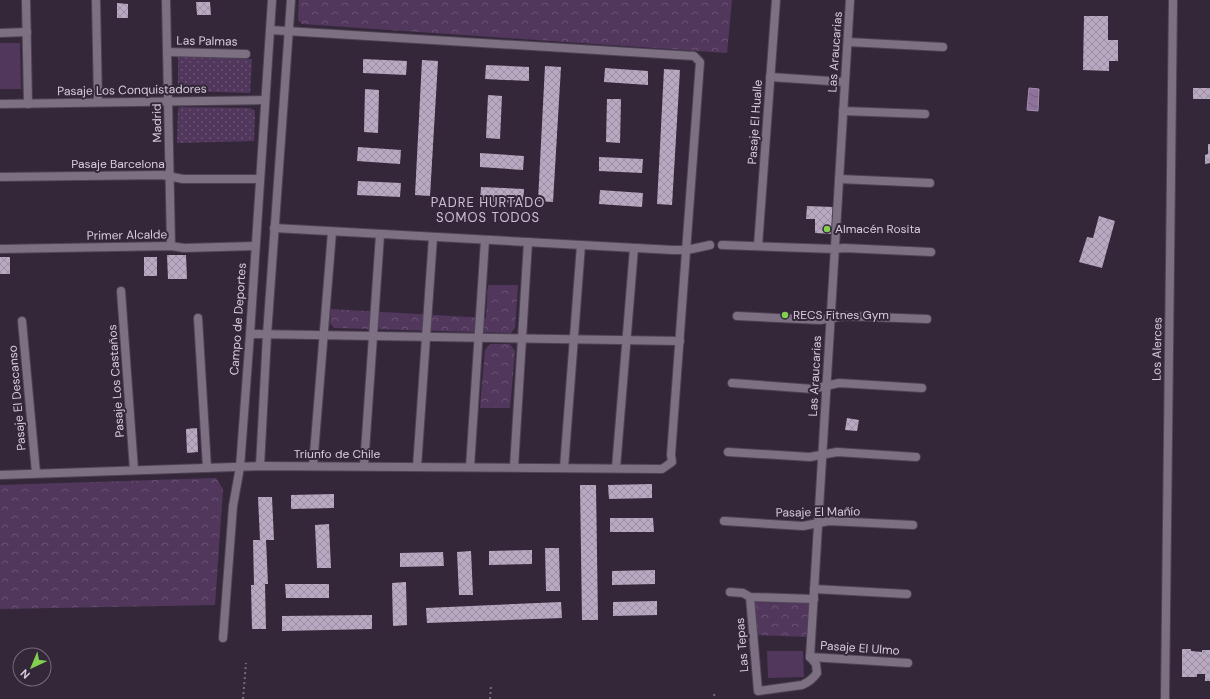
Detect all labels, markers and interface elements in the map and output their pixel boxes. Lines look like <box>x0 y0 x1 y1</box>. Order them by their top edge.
street label: Las Araucarias <box>824 11 846 93</box>
street label: Las Palmas <box>176 32 238 50</box>
street label: Pasaje El Hualle <box>744 79 766 165</box>
street label: Pasaje Los Conquistadores <box>57 81 207 99</box>
street label: Madrid <box>149 103 165 143</box>
street label: Pasaje Barcelona <box>71 156 165 172</box>
district label: PADRE HURTADO SOMOS TODOS <box>431 194 545 226</box>
place label: Almacén Rosita <box>835 221 921 237</box>
marker: Almacén Rosita <box>822 224 832 234</box>
street label: Primer Alcalde <box>87 226 168 244</box>
street label: Campo de Deportes <box>226 262 250 376</box>
place label: RECS Fitnes Gym <box>793 307 889 323</box>
marker: RECS Fitnes Gym <box>780 310 790 320</box>
street label: Los Alerces <box>1148 317 1166 381</box>
street label: Pasaje Los Castaños <box>104 324 128 438</box>
street label: Las Araucarias <box>805 335 825 417</box>
street label: Pasaje El Descanso <box>4 345 30 451</box>
street label: Triunfo de Chile <box>294 446 381 462</box>
street label: Pasaje El Mañío <box>776 503 860 521</box>
street label: Las Tepas <box>732 617 752 673</box>
street label: Pasaje El Ulmo <box>820 637 900 659</box>
north arrow <box>12 647 52 687</box>
text: N <box>17 666 33 682</box>

